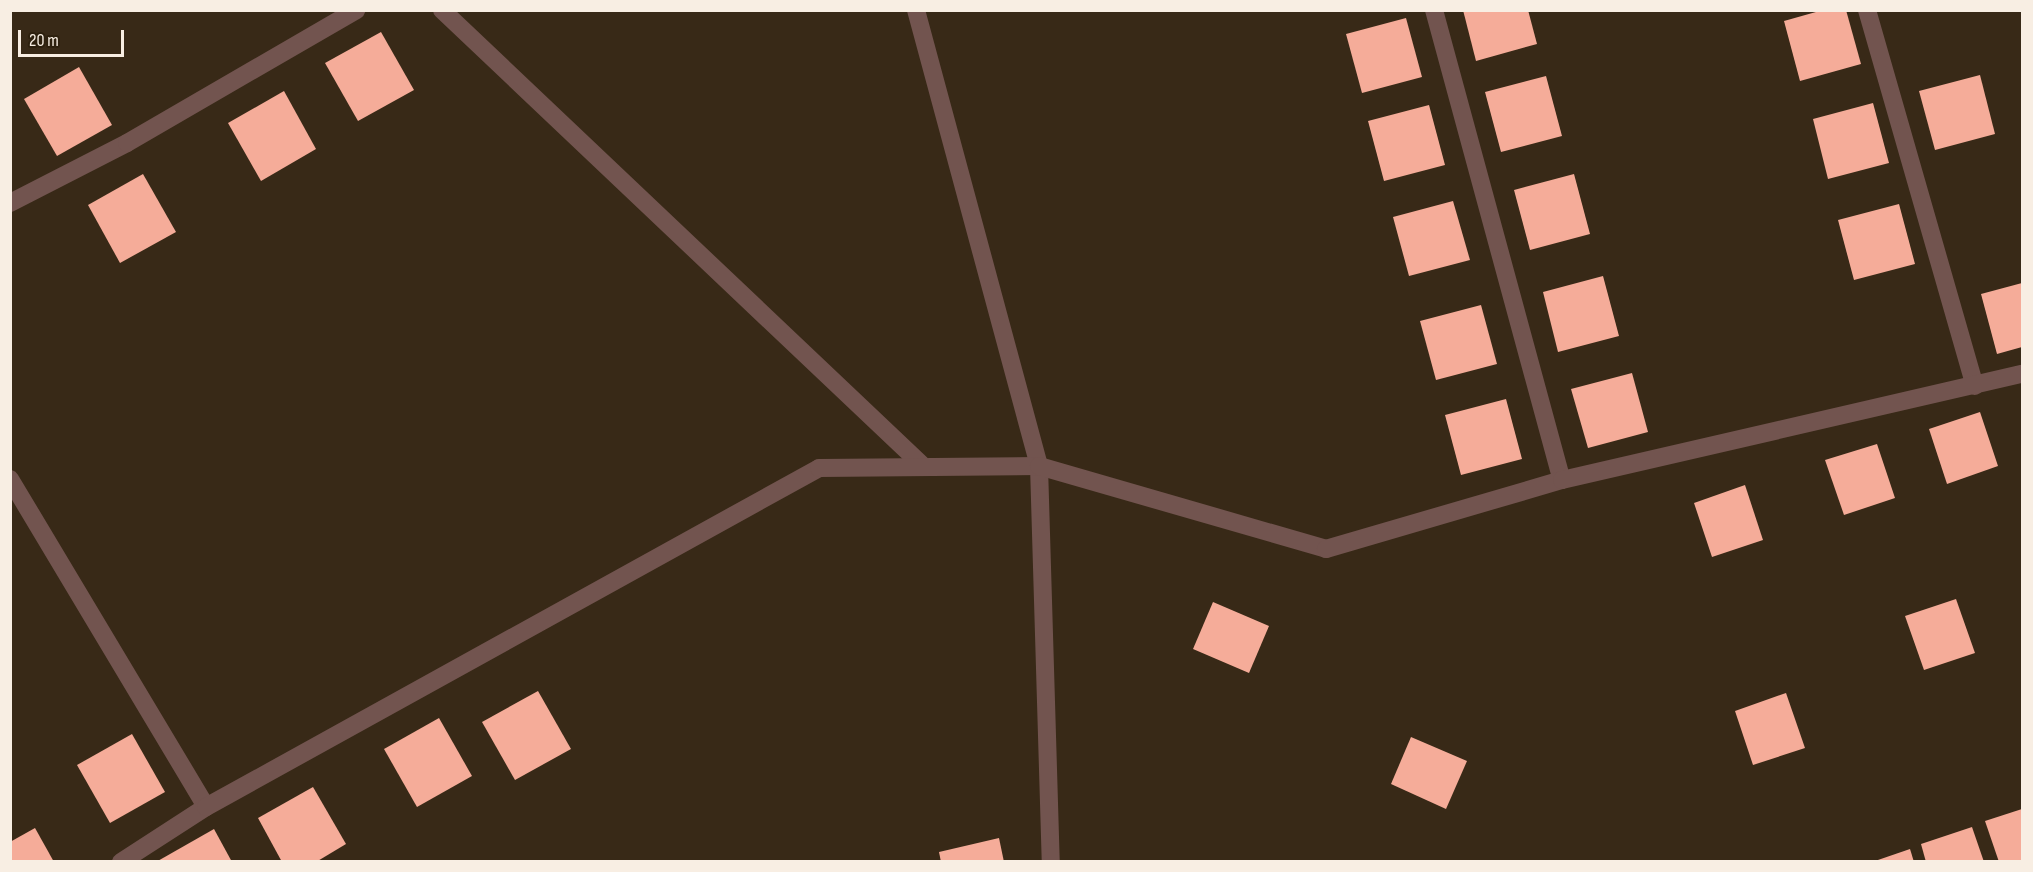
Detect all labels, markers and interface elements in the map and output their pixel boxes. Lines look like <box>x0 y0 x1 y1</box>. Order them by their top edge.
scale bar <box>21 18 128 56</box>
text: 20 m <box>29 30 59 51</box>

